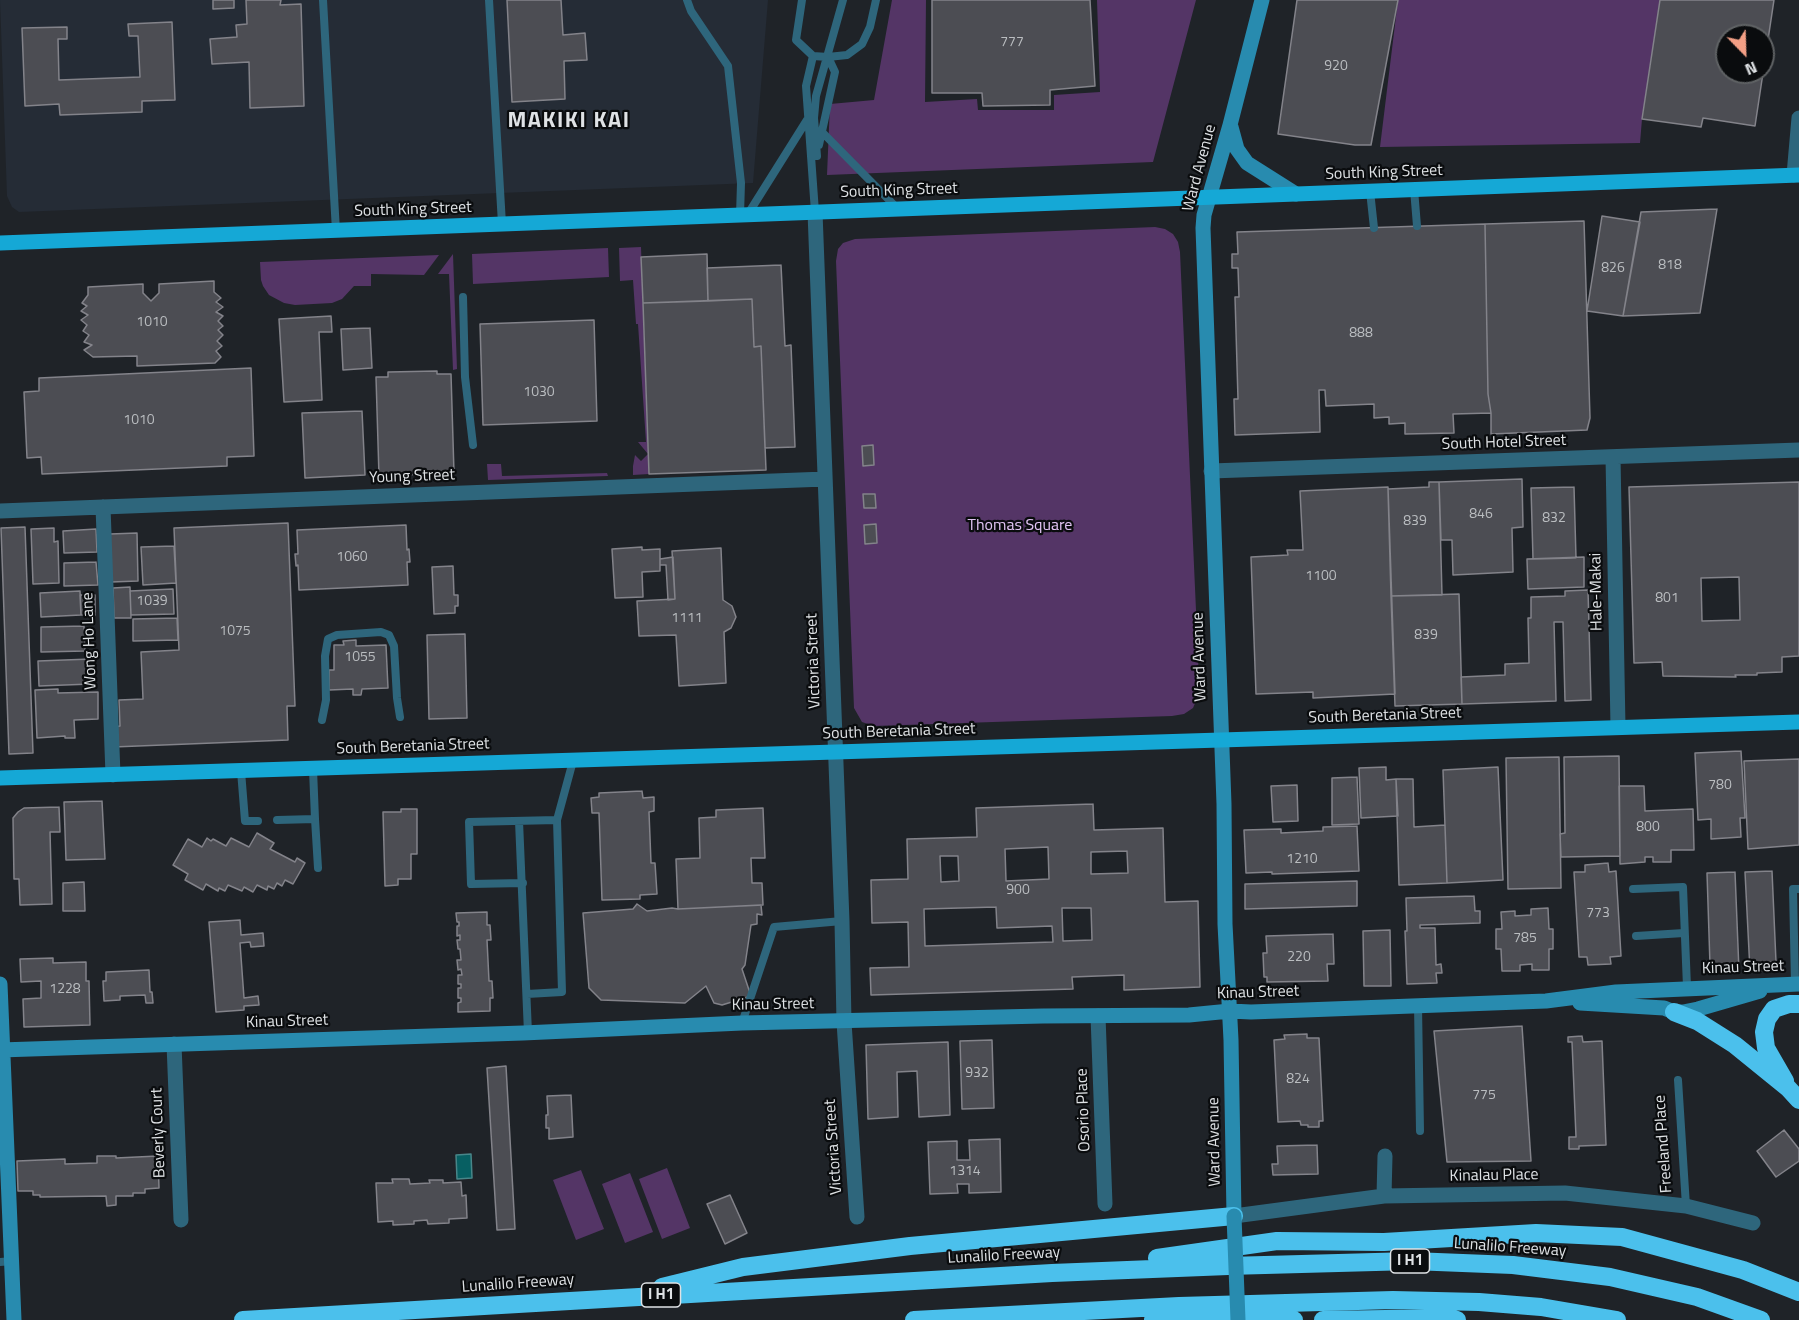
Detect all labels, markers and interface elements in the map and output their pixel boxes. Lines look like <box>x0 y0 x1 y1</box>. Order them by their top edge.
north arrow <box>1715 24 1775 84</box>
house number: 777 <box>1000 35 1024 51</box>
text: N <box>1741 56 1761 82</box>
house number: 920 <box>1324 59 1348 75</box>
district label: MAKIKI KAI <box>507 109 631 135</box>
street label: Ward Avenue <box>1179 122 1221 214</box>
street label: South King Street <box>1325 161 1443 185</box>
street label: South King Street <box>840 179 958 203</box>
street label: South King Street <box>354 198 472 222</box>
house number: 818 <box>1658 258 1682 274</box>
house number: 826 <box>1601 261 1625 277</box>
house number: 1010 <box>136 315 168 331</box>
house number: 888 <box>1349 326 1373 342</box>
house number: 1030 <box>523 385 555 401</box>
house number: 1010 <box>123 413 155 429</box>
street label: South Hotel Street <box>1441 431 1567 455</box>
street label: Young Street <box>369 466 455 488</box>
house number: 846 <box>1469 507 1493 523</box>
house number: 832 <box>1542 511 1566 527</box>
house number: 839 <box>1403 514 1427 530</box>
park label: Thomas Square <box>968 516 1072 536</box>
house number: 1060 <box>336 550 368 566</box>
street label: Hale-Makai <box>1587 553 1607 631</box>
house number: 1100 <box>1305 569 1337 585</box>
house number: 801 <box>1655 591 1679 607</box>
street label: Wong Ho Lane <box>79 592 101 690</box>
house number: 1039 <box>136 594 168 610</box>
house number: 1111 <box>671 611 703 627</box>
street label: Ward Avenue <box>1189 612 1211 702</box>
street label: Victoria Street <box>803 613 825 709</box>
house number: 1075 <box>219 624 251 640</box>
house number: 839 <box>1414 628 1438 644</box>
house number: 1055 <box>344 650 376 666</box>
street label: South Beretania Street <box>1308 704 1462 728</box>
street label: South Beretania Street <box>822 720 976 744</box>
street label: South Beretania Street <box>336 735 490 759</box>
house number: 780 <box>1708 778 1732 794</box>
house number: 800 <box>1636 820 1660 836</box>
house number: 1210 <box>1286 852 1318 868</box>
house number: 900 <box>1006 883 1030 899</box>
house number: 773 <box>1586 906 1610 922</box>
house number: 785 <box>1513 931 1537 947</box>
house number: 220 <box>1287 950 1311 966</box>
street label: Kinau Street <box>1701 957 1785 979</box>
house number: 1228 <box>49 982 81 998</box>
street label: Kinau Street <box>1216 982 1300 1004</box>
street label: Kinau Street <box>732 995 814 1015</box>
street label: Kinau Street <box>245 1011 329 1033</box>
house number: 932 <box>965 1066 989 1082</box>
street label: Osorio Place <box>1073 1068 1095 1152</box>
house number: 824 <box>1286 1072 1310 1088</box>
street label: Beverly Court <box>148 1087 170 1179</box>
house number: 775 <box>1472 1088 1496 1104</box>
street label: Freeland Place <box>1651 1094 1677 1194</box>
street label: Ward Avenue <box>1205 1097 1225 1187</box>
street label: Victoria Street <box>821 1099 847 1195</box>
house number: 1314 <box>949 1164 981 1180</box>
street label: Kinalau Place <box>1449 1166 1539 1186</box>
street label: Lunalilo Freeway <box>1453 1234 1567 1262</box>
street label: Lunalilo Freeway <box>947 1243 1061 1269</box>
road number: I H1 <box>1390 1249 1430 1273</box>
street label: Lunalilo Freeway <box>461 1270 575 1298</box>
road number: I H1 <box>642 1283 680 1307</box>

